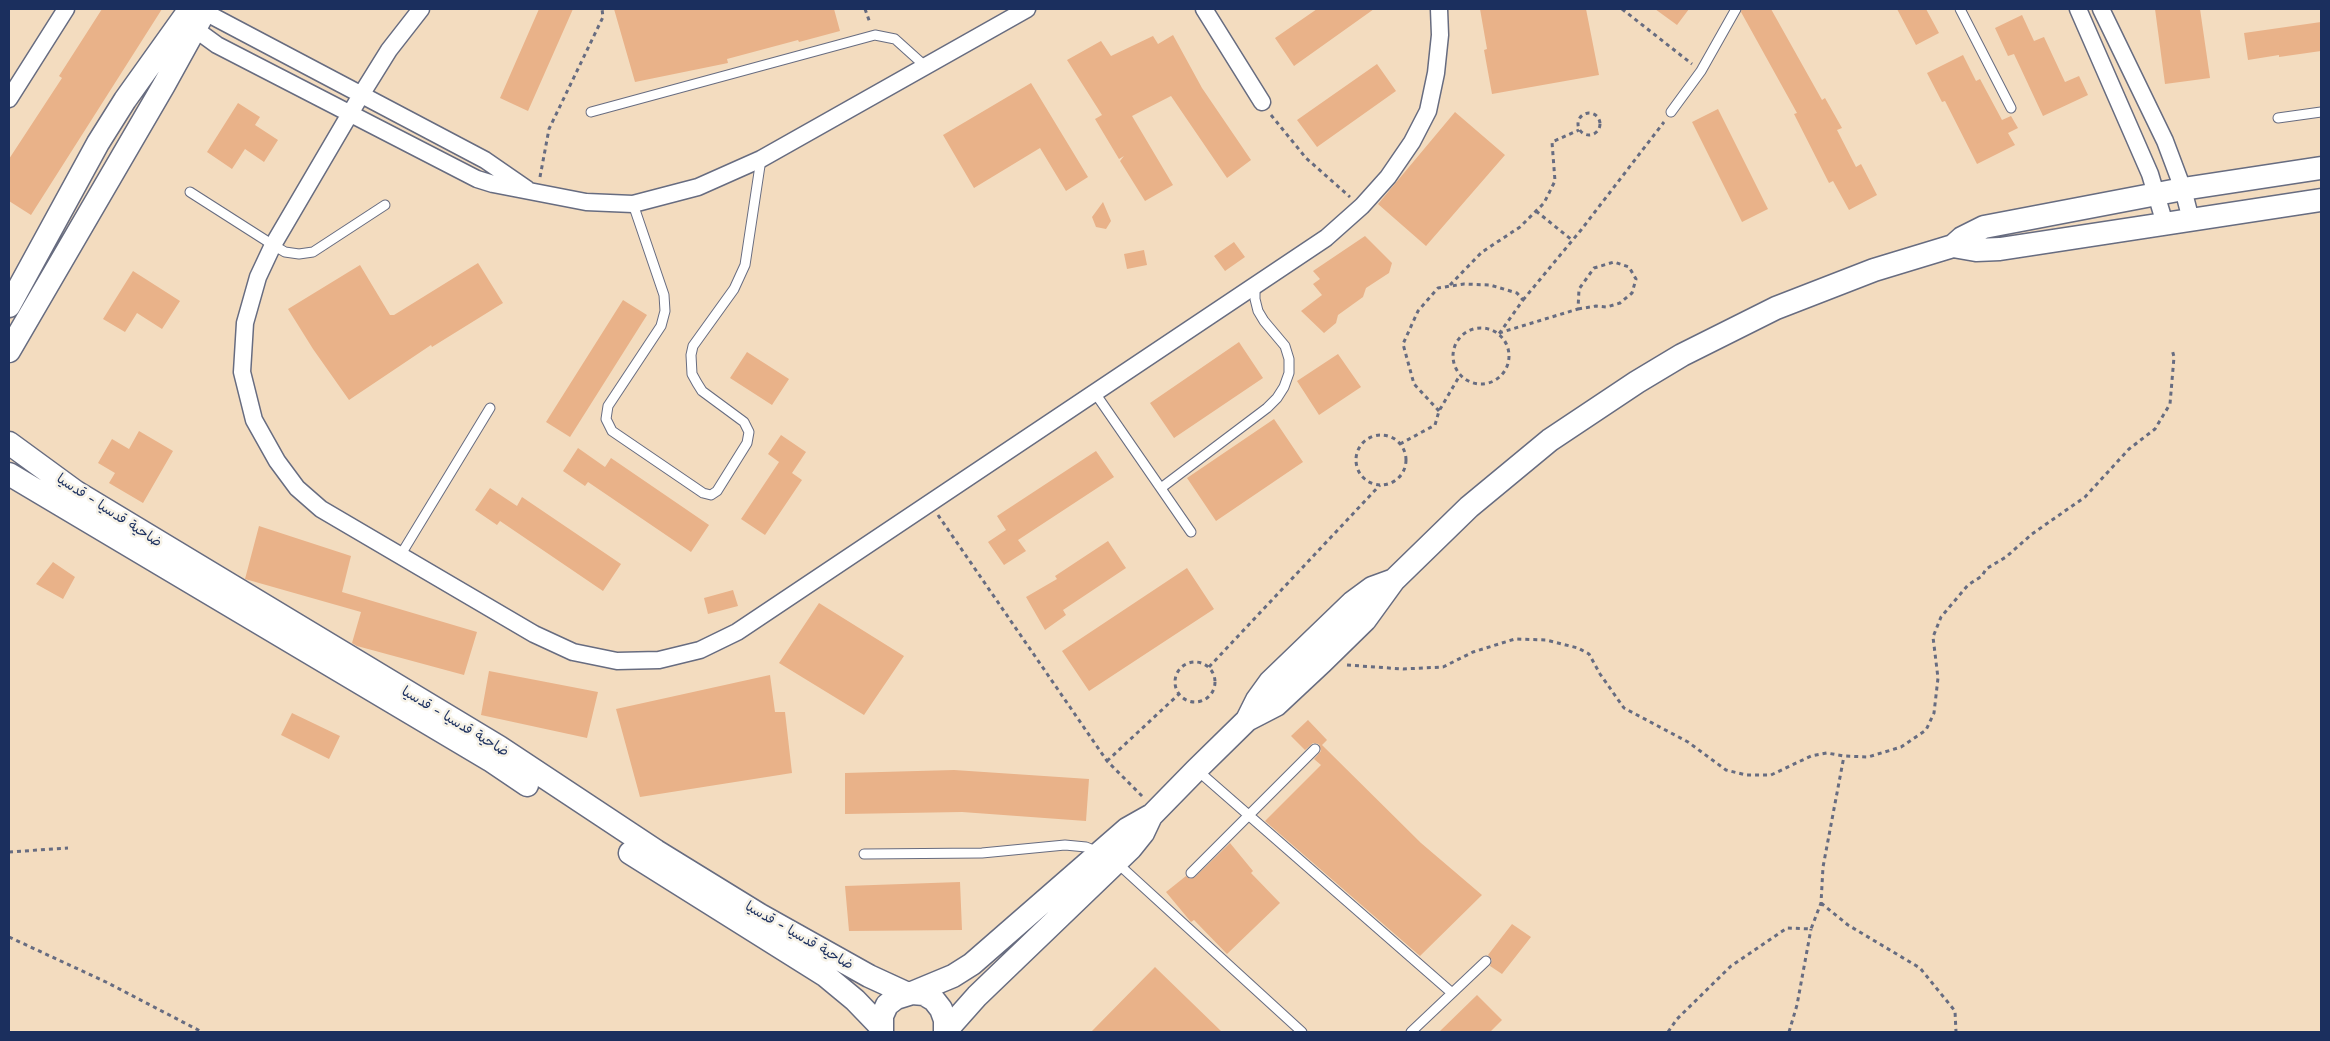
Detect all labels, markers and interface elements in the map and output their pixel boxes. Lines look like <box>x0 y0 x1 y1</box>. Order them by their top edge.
street label: ضاحية قدسيا - قدسيا <box>53 471 165 551</box>
street label: ضاحية قدسيا - قدسيا <box>398 683 512 761</box>
street label: ضاحية قدسيا - قدسيا <box>742 898 856 974</box>

